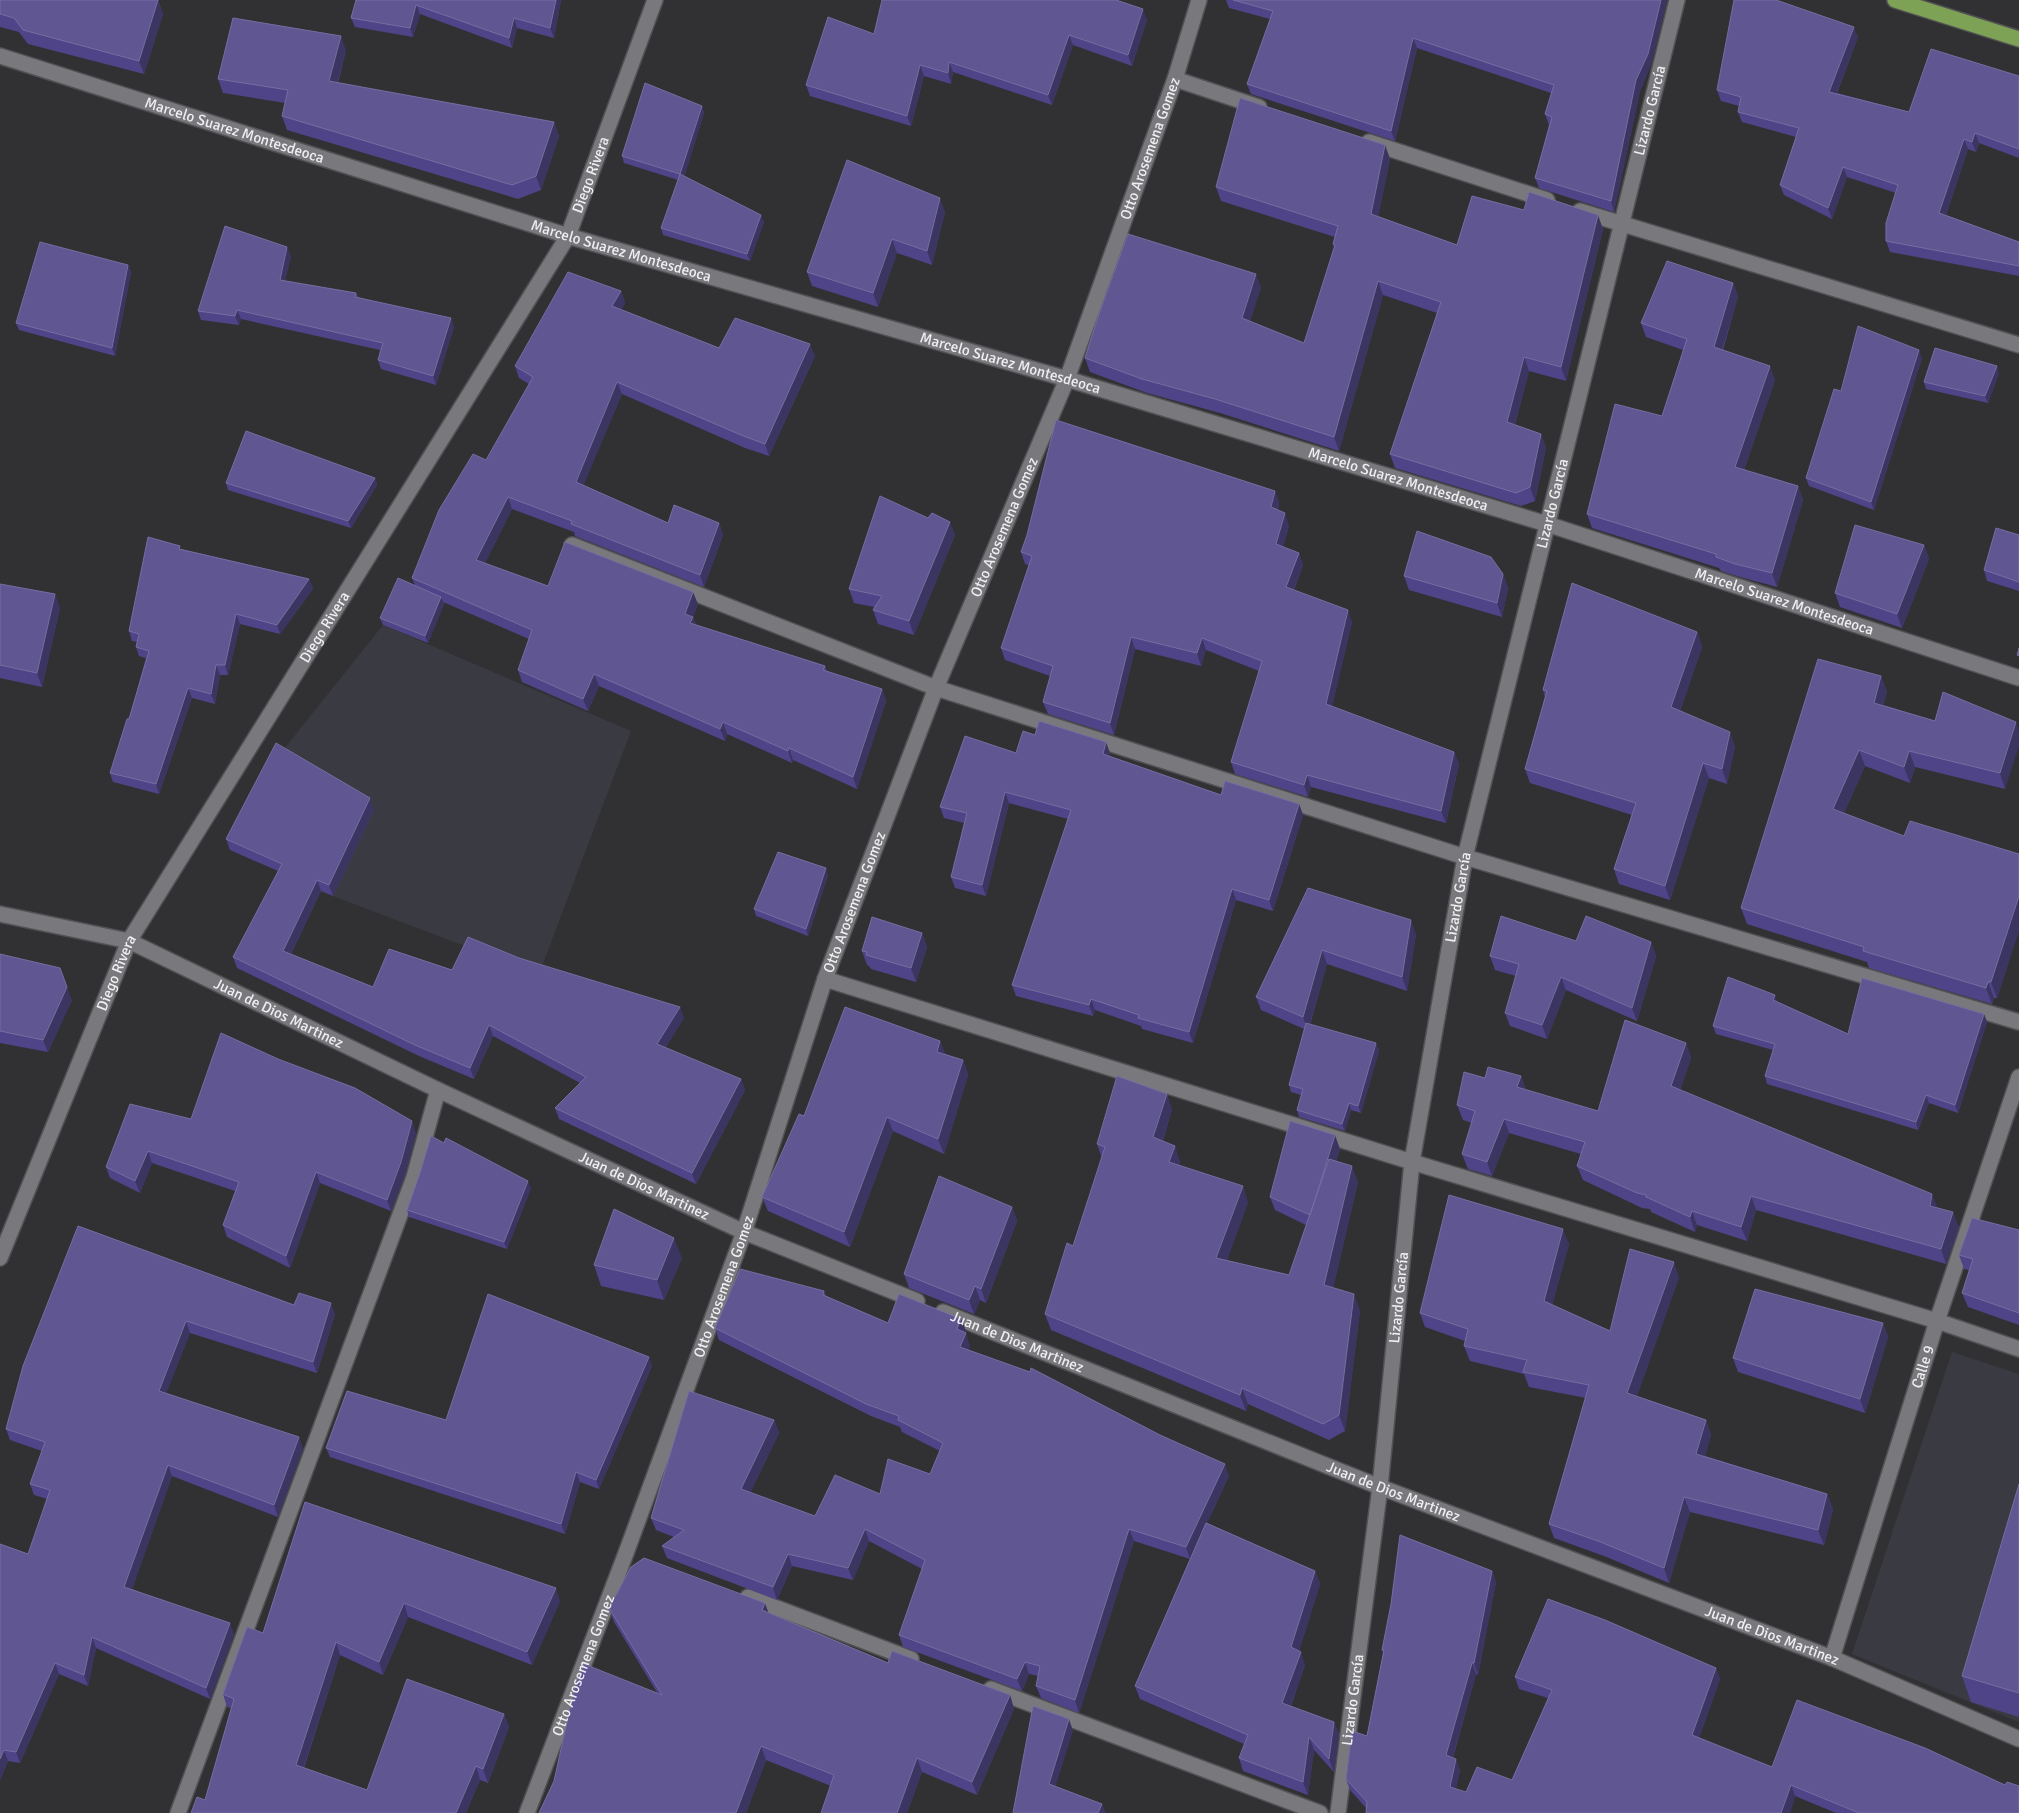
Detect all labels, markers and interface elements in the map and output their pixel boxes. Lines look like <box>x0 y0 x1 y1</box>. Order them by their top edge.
street label: Lizardo García <box>1630 64 1669 157</box>
street label: Otto Arosemena Gomez <box>1116 75 1184 222</box>
street label: Marcelo Suarez Montesdeoca <box>143 93 326 167</box>
street label: Diego Rivera <box>568 134 613 216</box>
street label: Marcelo Suarez Montesdeoca <box>529 216 713 286</box>
street label: Marcelo Suarez Montesdeoca <box>918 328 1103 398</box>
street label: Marcelo Suarez Montesdeoca <box>1306 443 1490 515</box>
street label: Otto Arosemena Gomez <box>967 454 1042 600</box>
street label: Lizardo García <box>1533 457 1572 550</box>
street label: Marcelo Suarez Montesdeoca <box>1693 564 1876 639</box>
street label: Diego Rivera <box>296 588 353 666</box>
street label: Otto Arosemena Gomez <box>819 829 890 976</box>
street label: Lizardo García <box>1441 850 1475 944</box>
street label: Diego Rivera <box>93 931 140 1013</box>
street label: Juan de Dios Martinez <box>211 974 347 1052</box>
street label: Juan de Dios Martinez <box>576 1148 712 1224</box>
street label: Otto Arosemena Gomez <box>690 1213 758 1360</box>
street label: Lizardo García <box>1385 1251 1412 1344</box>
street label: Juan de Dios Martinez <box>948 1307 1087 1377</box>
street label: Calle 9 <box>1908 1343 1938 1391</box>
street label: Juan de Dios Martinez <box>1324 1458 1463 1526</box>
street label: Otto Arosemena Gomez <box>548 1592 618 1739</box>
street label: Juan de Dios Martinez <box>1703 1602 1842 1669</box>
street label: Lizardo García <box>1338 1653 1367 1747</box>

